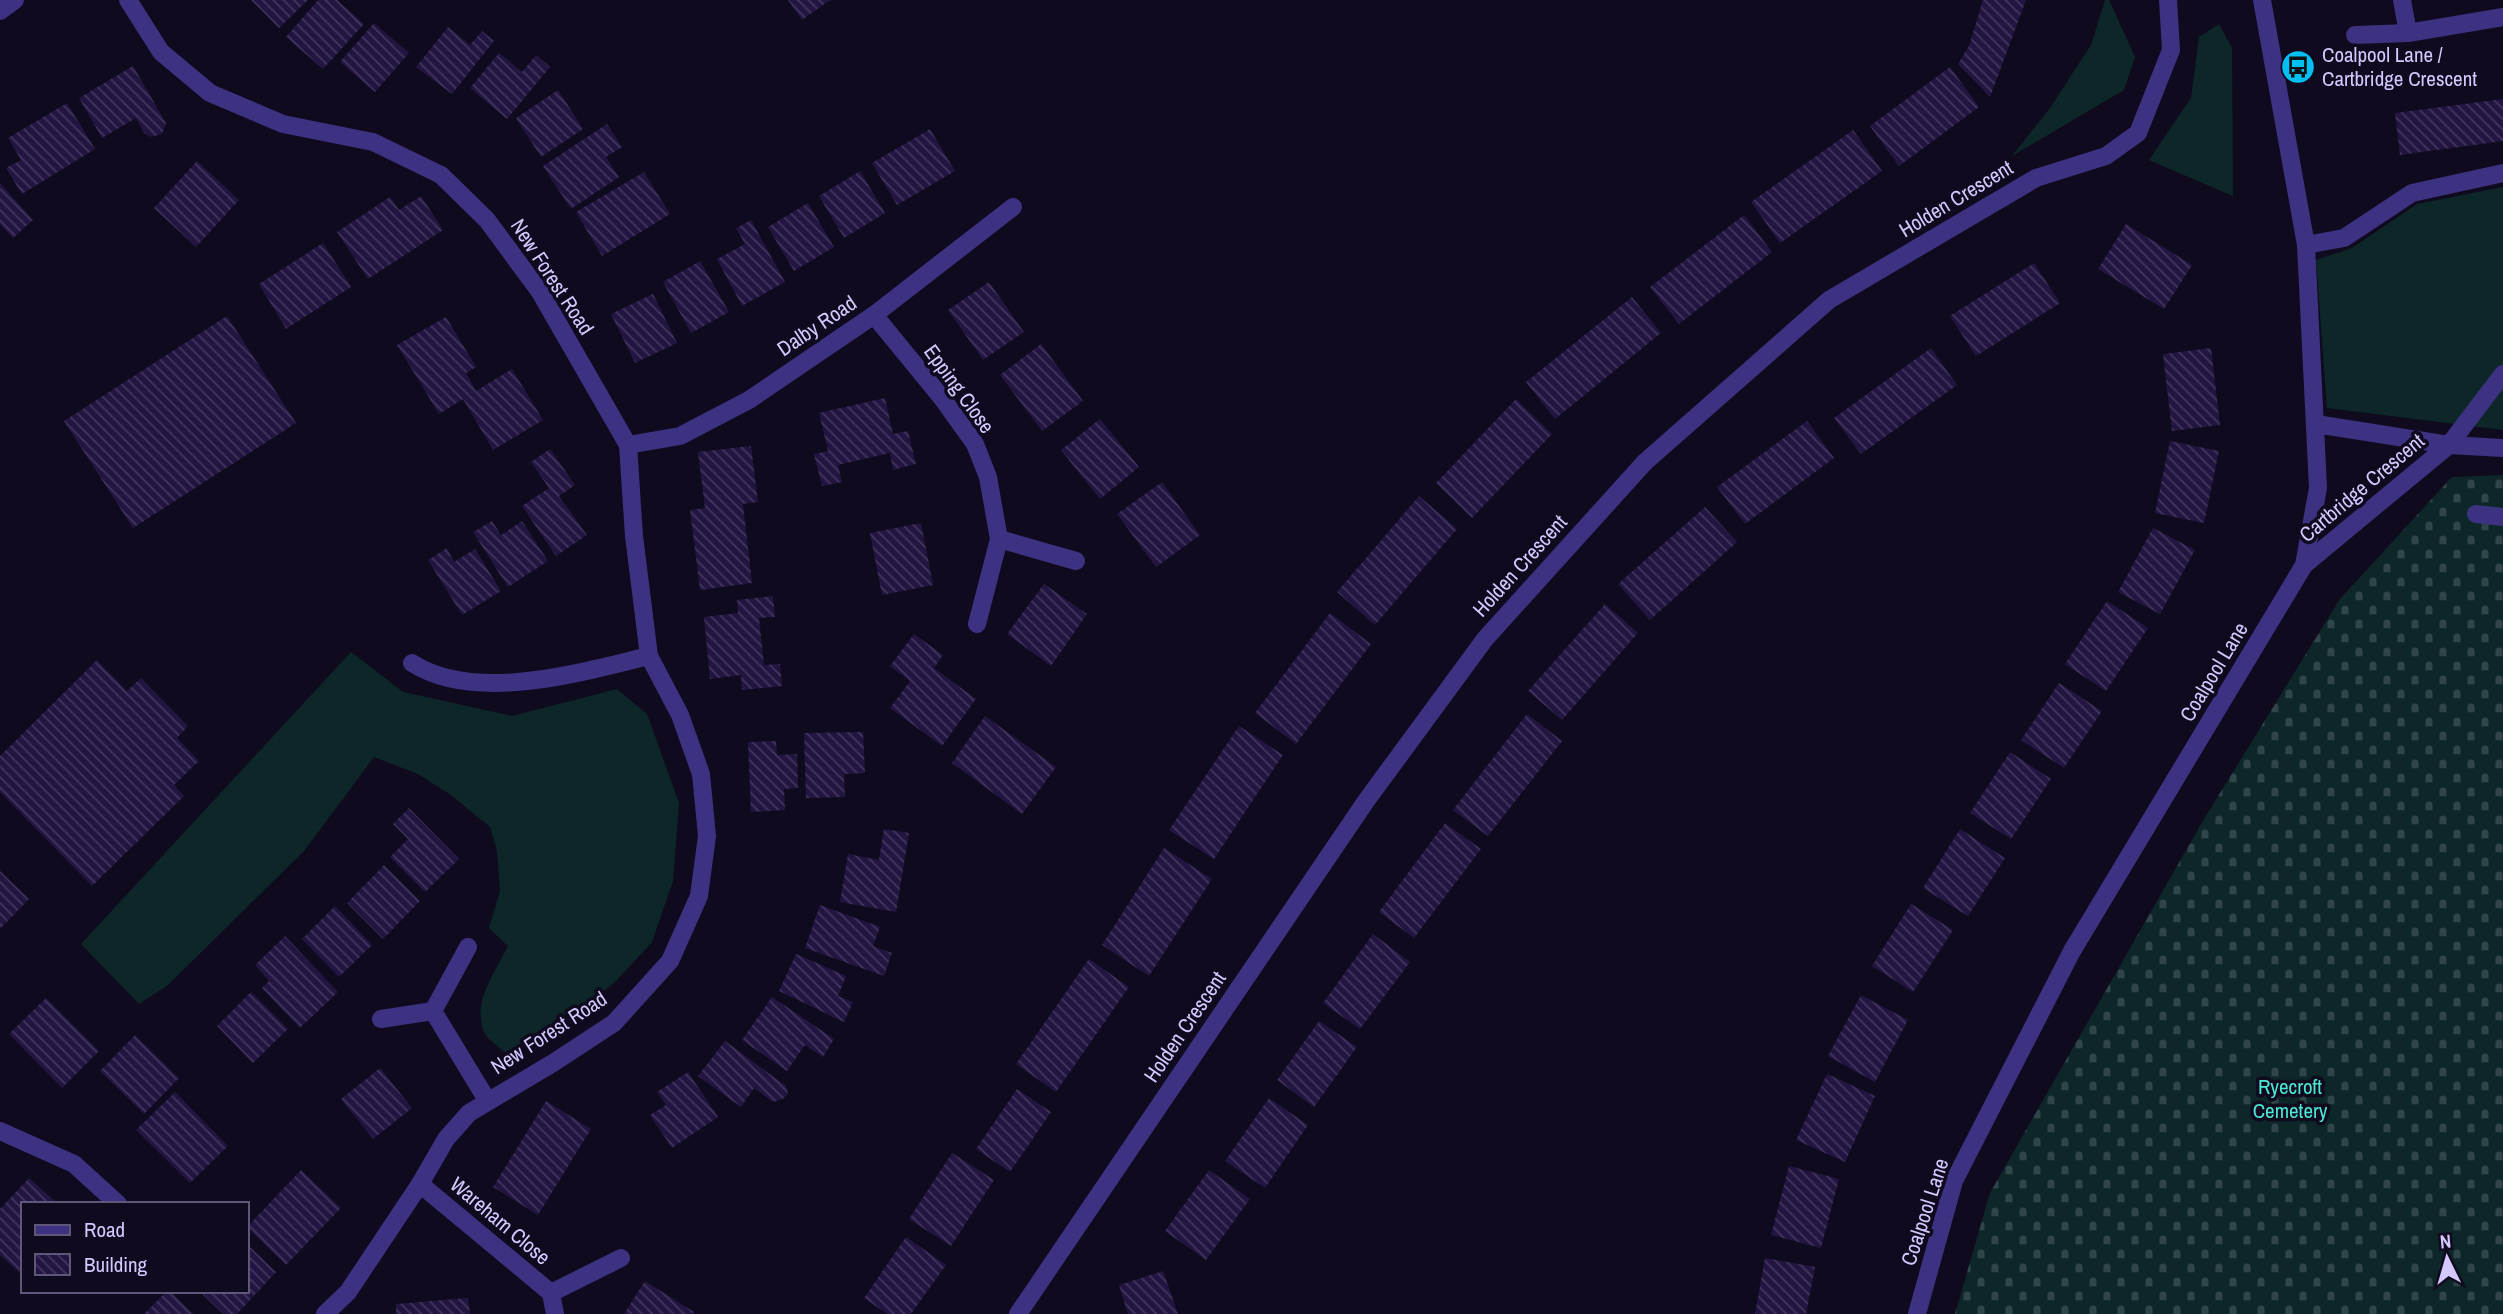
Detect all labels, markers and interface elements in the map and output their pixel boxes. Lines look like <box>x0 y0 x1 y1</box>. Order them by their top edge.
place label: Coalpool Lane / Cartbridge Crescent <box>2322 40 2477 93</box>
bus stop icon: Coalpool Lane / Cartbridge Crescent <box>2279 48 2317 86</box>
street label: Holden Crescent <box>1893 153 2018 244</box>
street label: New Forest Road <box>504 213 601 340</box>
street label: Dalby Road <box>771 288 862 363</box>
street label: Epping Close <box>917 338 1002 439</box>
street label: Cartbridge Crescent <box>2293 427 2431 549</box>
street label: Holden Crescent <box>1466 508 1573 623</box>
street label: Coalpool Lane <box>2173 617 2255 727</box>
street label: Holden Crescent <box>1137 965 1233 1088</box>
street label: New Forest Road <box>485 984 612 1081</box>
park label: Ryecroft Cemetery <box>2253 1072 2328 1125</box>
street label: Coalpool Lane <box>1894 1155 1955 1269</box>
street label: Wareham Close <box>444 1170 557 1271</box>
legend <box>21 1202 248 1293</box>
text: Road <box>84 1215 125 1244</box>
north arrow <box>2412 1223 2482 1293</box>
text: N <box>2439 1228 2452 1255</box>
text: Building <box>84 1250 148 1279</box>

